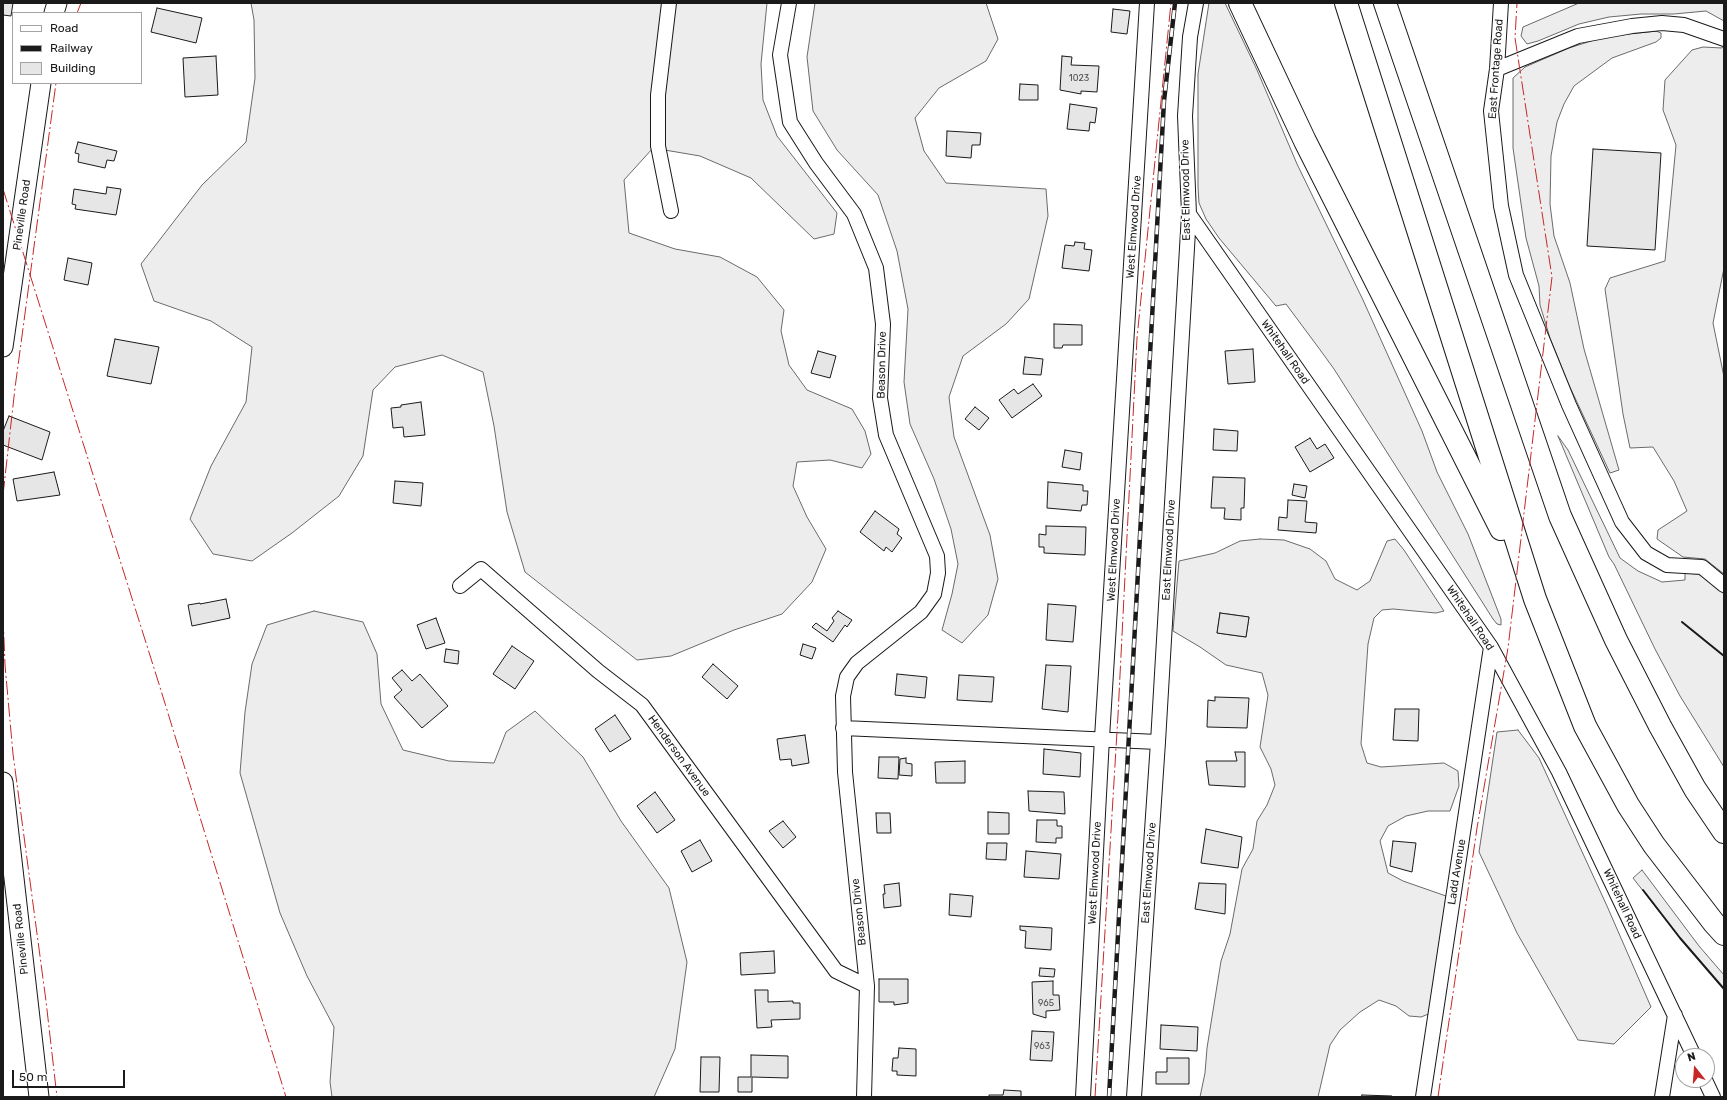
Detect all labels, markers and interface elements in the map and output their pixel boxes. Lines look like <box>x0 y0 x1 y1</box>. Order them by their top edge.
legend <box>12 12 142 84</box>
street label: East Frontage Road <box>1486 18 1506 120</box>
text: Road <box>50 21 78 35</box>
text: Railway <box>50 41 93 55</box>
text: Building <box>50 61 96 75</box>
house number: 1023 <box>1069 73 1089 83</box>
street label: East Elmwood Drive <box>1179 139 1193 241</box>
street label: West Elmwood Drive <box>1124 175 1144 279</box>
street label: Pineville Road <box>10 179 34 251</box>
street label: Whitehall Road <box>1258 317 1312 387</box>
street label: Beason Drive <box>875 331 889 399</box>
street label: West Elmwood Drive <box>1105 498 1123 602</box>
street label: East Elmwood Drive <box>1160 499 1178 601</box>
street label: Whitehall Road <box>1443 583 1497 653</box>
street label: Henderson Avenue <box>645 713 713 799</box>
street label: West Elmwood Drive <box>1086 821 1104 925</box>
street label: East Elmwood Drive <box>1139 822 1159 924</box>
street label: Ladd Avenue <box>1445 838 1469 906</box>
street label: Whitehall Road <box>1600 867 1644 941</box>
street label: Beason Drive <box>849 878 869 946</box>
street label: Pineville Road <box>11 903 31 975</box>
house number: 965 <box>1038 998 1054 1008</box>
house number: 963 <box>1034 1041 1050 1051</box>
north arrow <box>1675 1048 1715 1088</box>
text: N <box>1686 1050 1697 1064</box>
scale bar <box>14 1062 127 1088</box>
text: 50 m <box>19 1070 47 1084</box>

